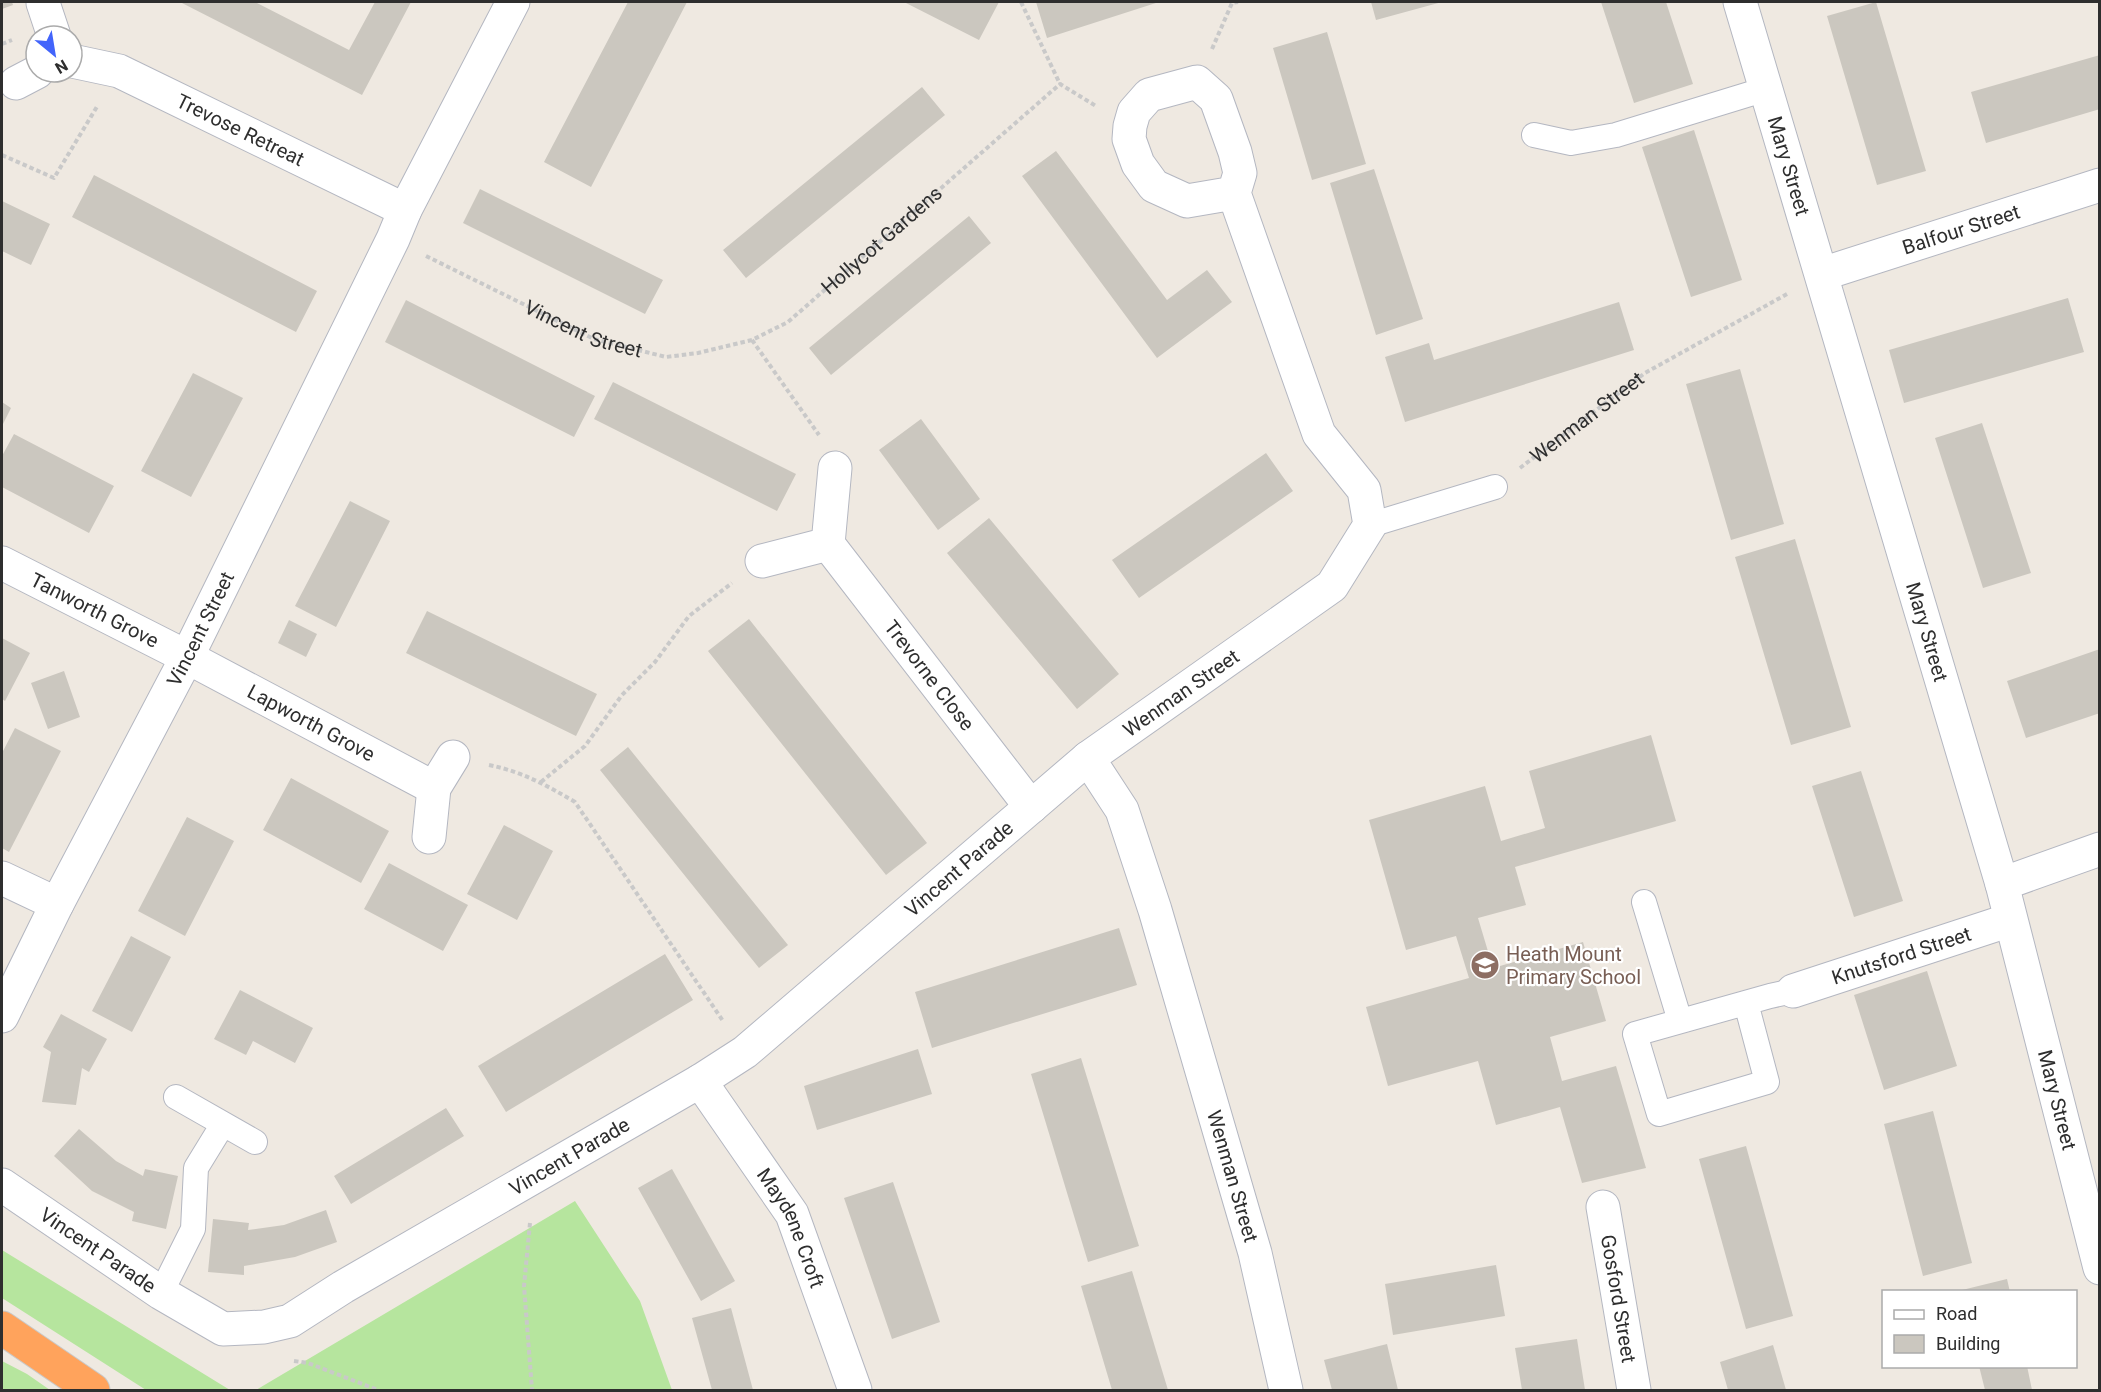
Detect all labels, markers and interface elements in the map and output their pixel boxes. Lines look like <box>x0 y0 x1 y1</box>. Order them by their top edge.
north arrow <box>24 24 84 84</box>
text: N <box>52 56 71 78</box>
street label: Trevose Retreat <box>172 89 308 171</box>
street label: Mary Street <box>1763 113 1815 218</box>
street label: Hollycot Gardens <box>816 181 947 299</box>
street label: Balfour Street <box>1899 199 2023 260</box>
street label: Vincent Street <box>521 295 645 363</box>
street label: Wenman Street <box>1525 366 1648 468</box>
street label: Tanworth Grove <box>27 568 163 653</box>
street label: Vincent Street <box>162 568 239 690</box>
street label: Mary Street <box>1901 579 1953 684</box>
street label: Trevorne Close <box>879 615 980 735</box>
street label: Wenman Street <box>1118 644 1244 742</box>
street label: Lapworth Grove <box>243 679 379 766</box>
street label: Vincent Parade <box>900 816 1018 922</box>
street label: Knutsford Street <box>1829 922 1974 990</box>
place label: Heath Mount Primary School <box>1506 942 1641 989</box>
school or university icon: Heath Mount Primary School <box>1469 949 1501 981</box>
street label: Mary Street <box>2033 1047 2081 1153</box>
street label: Wenman Street <box>1202 1107 1263 1245</box>
street label: Vincent Parade <box>505 1112 634 1200</box>
street label: Maydene Croft <box>752 1164 829 1291</box>
street label: Vincent Parade <box>35 1202 160 1298</box>
street label: Gosford Street <box>1596 1233 1641 1364</box>
legend <box>1882 1290 2077 1368</box>
text: Road <box>1936 1303 1977 1324</box>
text: Building <box>1936 1333 2000 1354</box>

